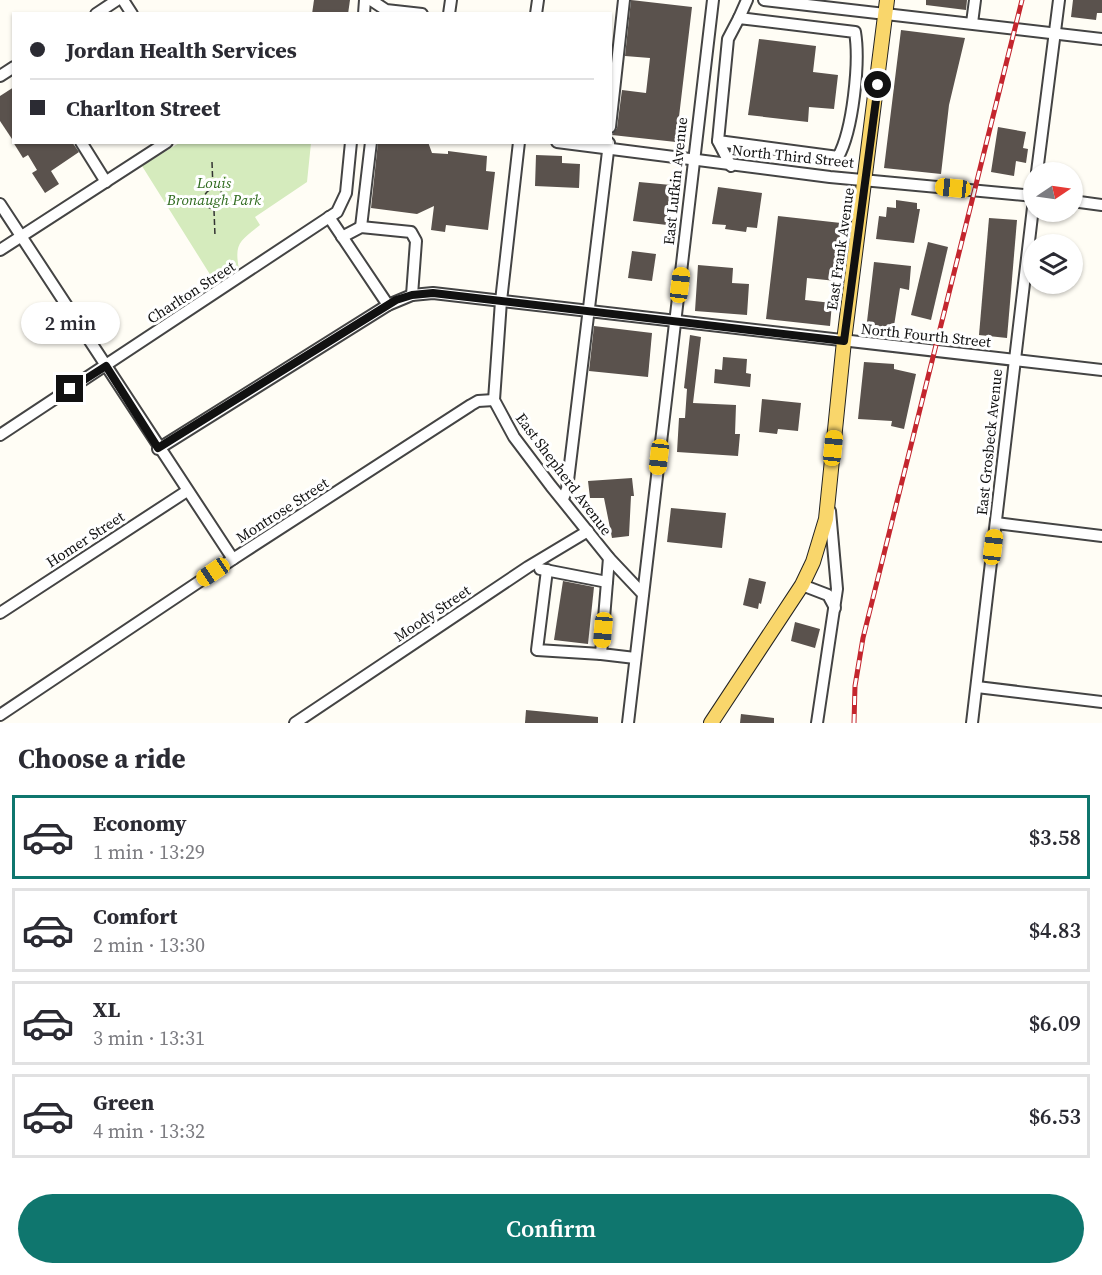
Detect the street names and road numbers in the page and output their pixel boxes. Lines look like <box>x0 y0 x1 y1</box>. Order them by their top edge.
street label: East Lufkin Avenue <box>658 116 692 246</box>
street label: North Third Street <box>731 139 855 173</box>
street label: East Frank Avenue <box>821 186 859 312</box>
street label: Charlton Street <box>143 256 239 328</box>
street label: North Fourth Street <box>860 318 992 352</box>
street label: East Grosbeck Avenue <box>971 367 1007 516</box>
street label: East Shepherd Avenue <box>511 408 617 540</box>
street label: Montrose Street <box>232 472 332 548</box>
street label: Homer Street <box>42 506 128 572</box>
street label: Moody Street <box>390 580 474 646</box>

